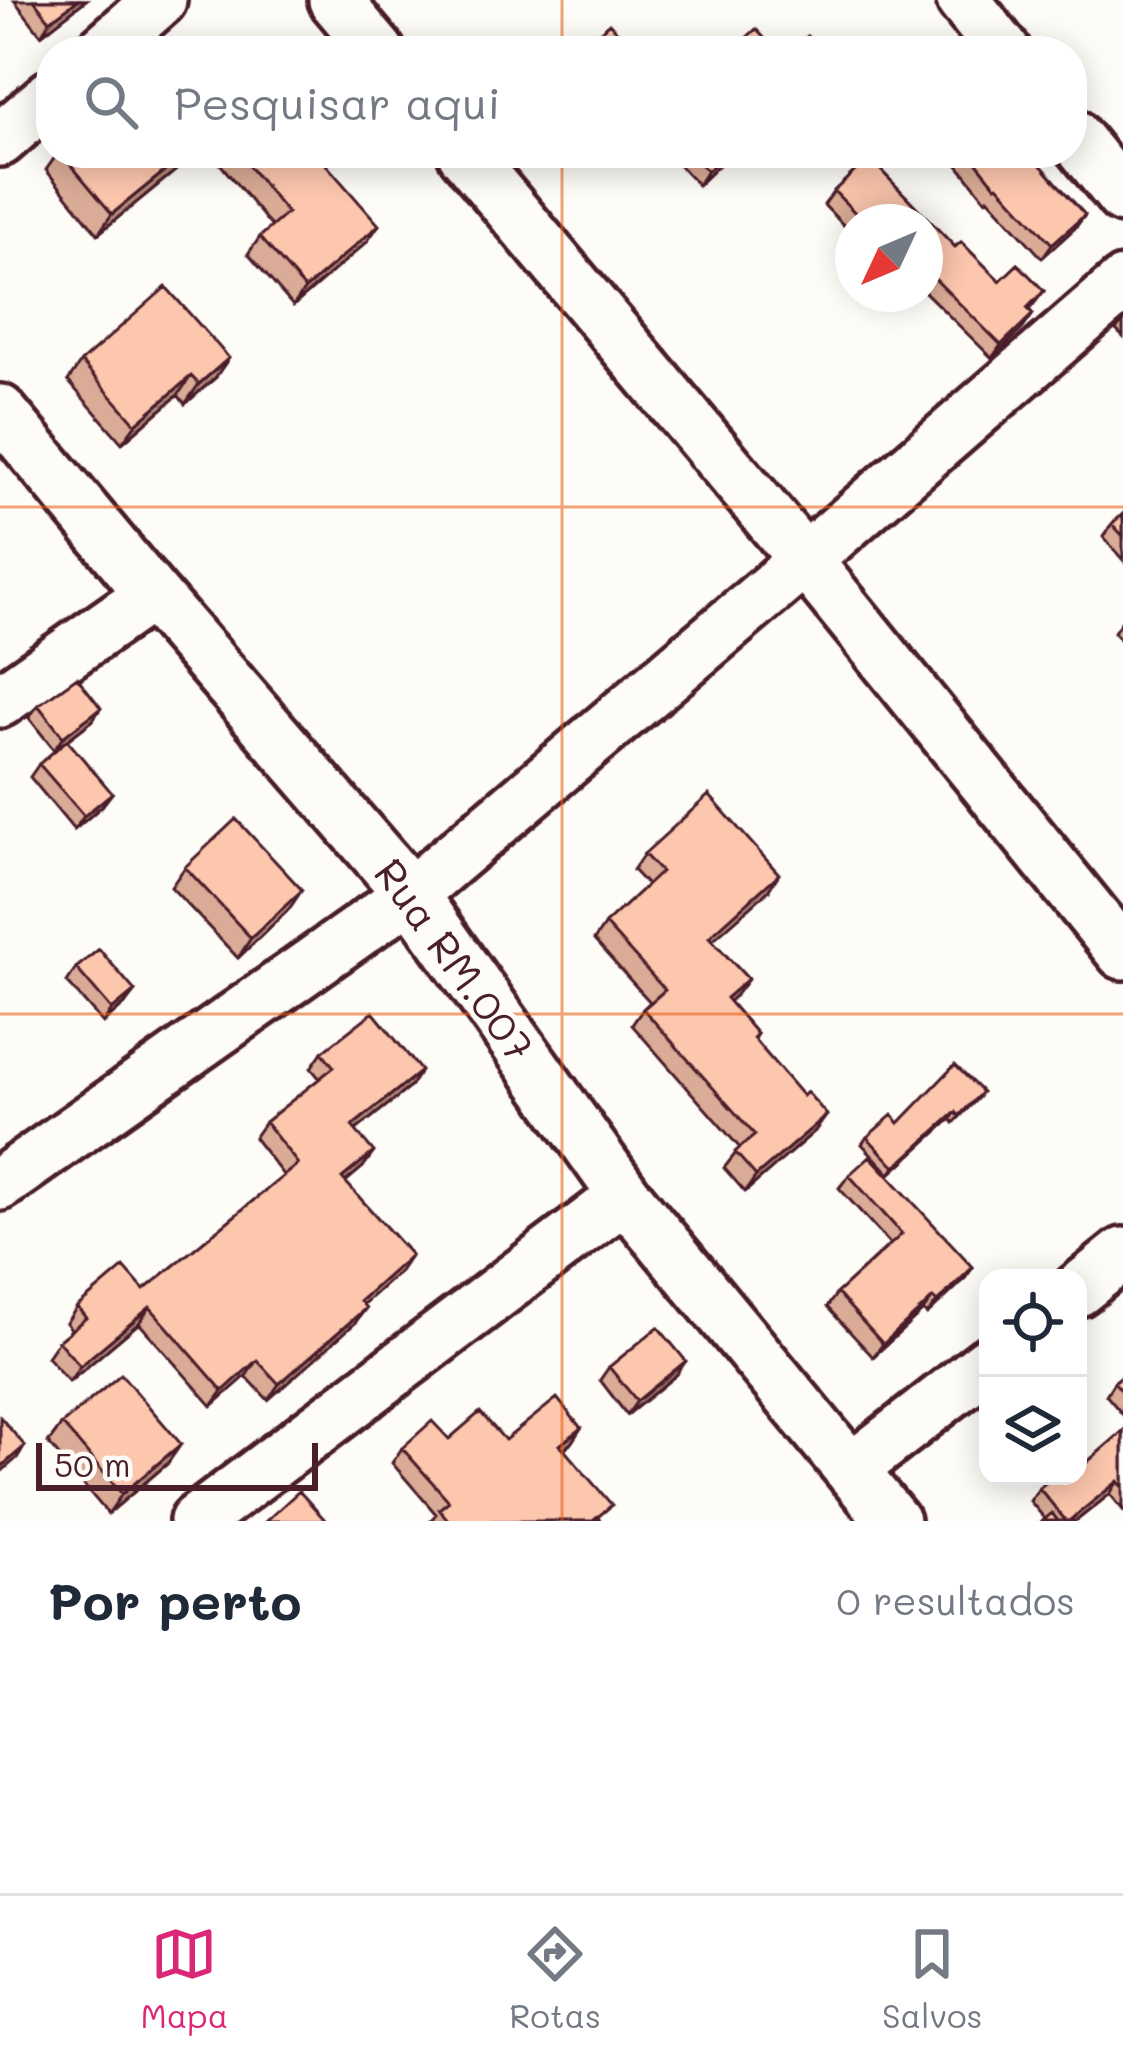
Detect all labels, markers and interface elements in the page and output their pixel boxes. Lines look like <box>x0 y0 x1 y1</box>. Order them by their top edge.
search box <box>36 36 1087 168</box>
icon: search <box>78 69 144 135</box>
text: Pesquisar aqui <box>174 73 501 131</box>
north arrow <box>835 204 943 312</box>
street label: Rua RM.007 <box>363 847 547 1071</box>
map controls <box>979 1269 1087 1485</box>
button: locate <box>979 1269 1087 1377</box>
button: layers <box>979 1377 1087 1485</box>
scale bar <box>36 1437 318 1490</box>
text: 50 m <box>54 1442 130 1485</box>
text: Por perto <box>48 1566 301 1633</box>
text: 0 resultados <box>836 1574 1075 1625</box>
tab: Mapa <box>140 1921 228 2036</box>
tab: Rotas <box>509 1921 601 2036</box>
tab: Salvos <box>882 1921 983 2036</box>

